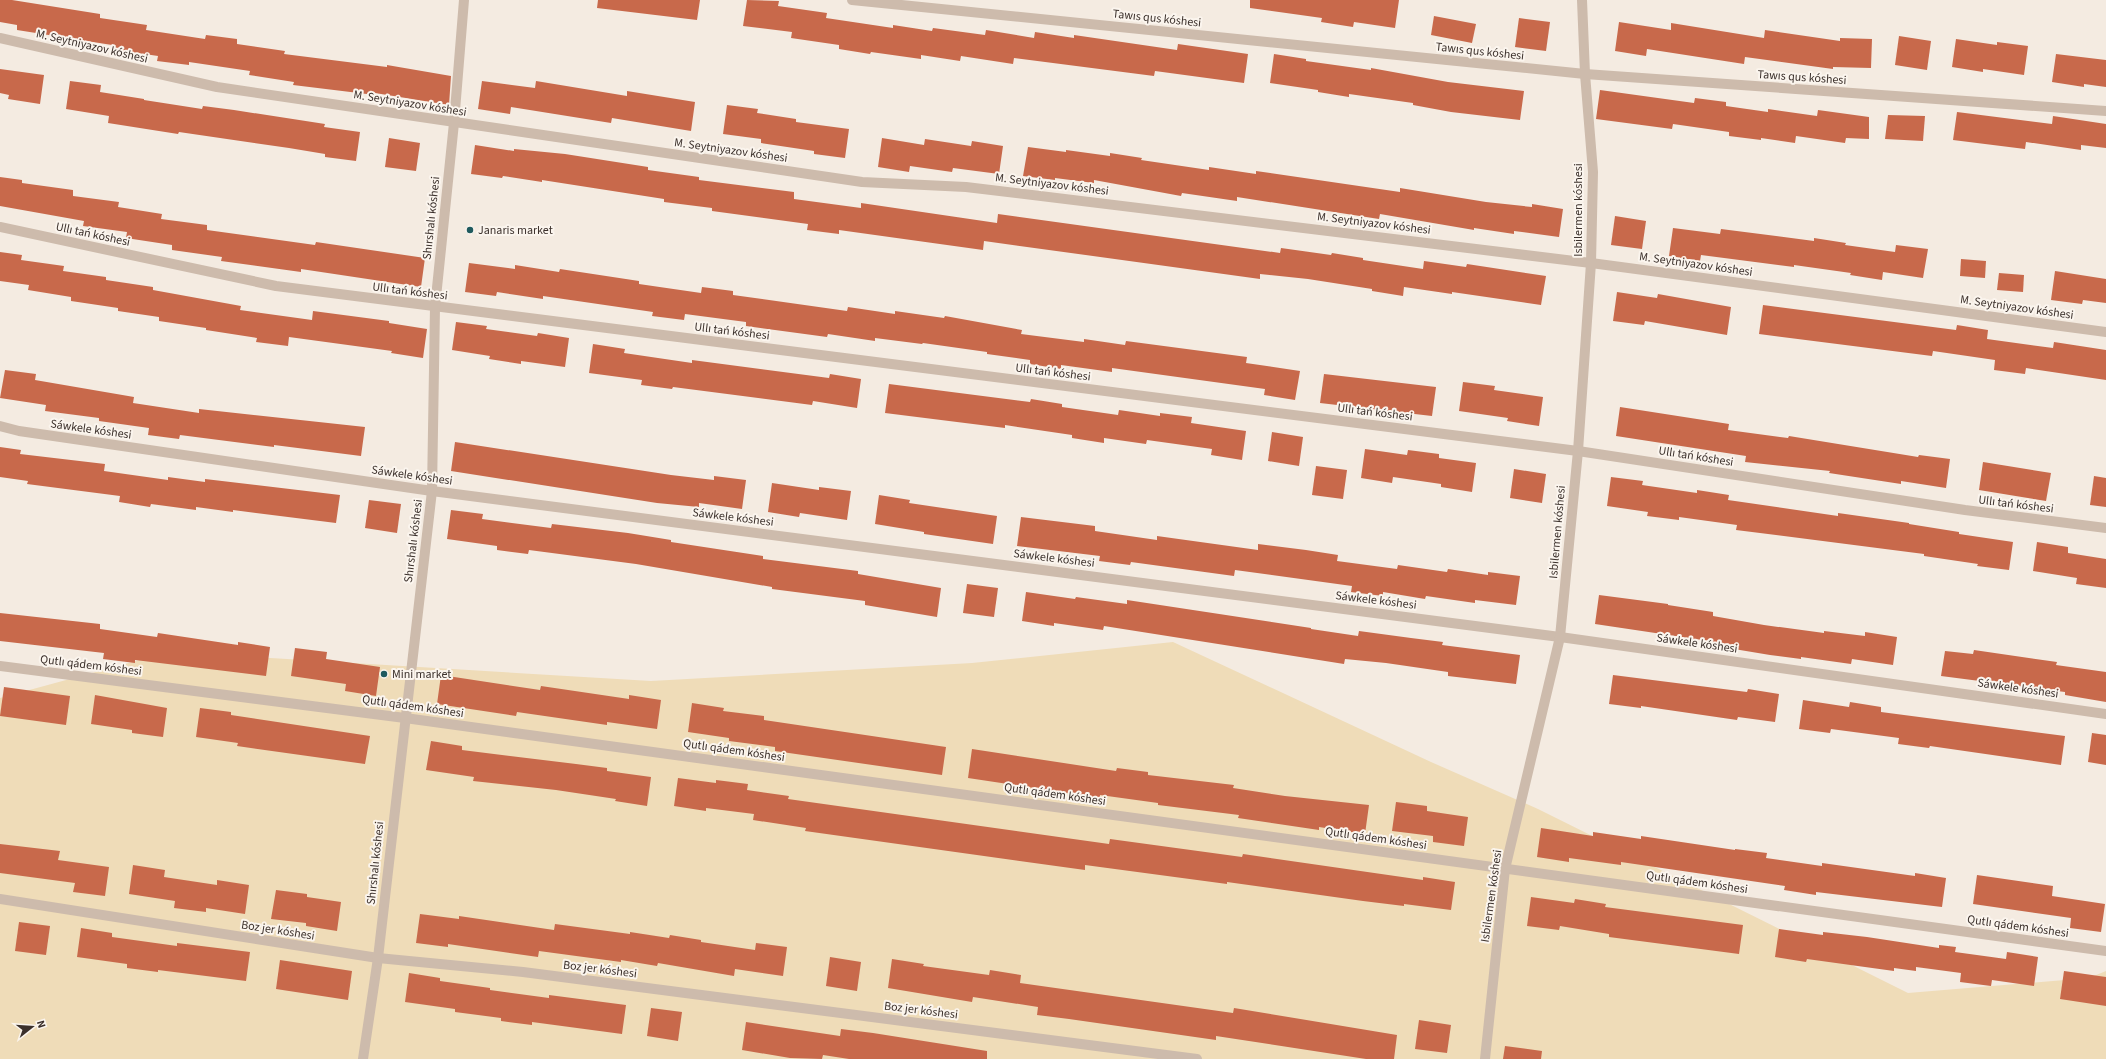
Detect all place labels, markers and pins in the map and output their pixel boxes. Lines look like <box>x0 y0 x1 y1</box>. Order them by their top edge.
place label: Janaris market <box>478 222 553 239</box>
marker: Janaris market <box>465 225 475 235</box>
place label: Mini market <box>392 666 451 683</box>
marker: Mini market <box>379 669 389 679</box>

